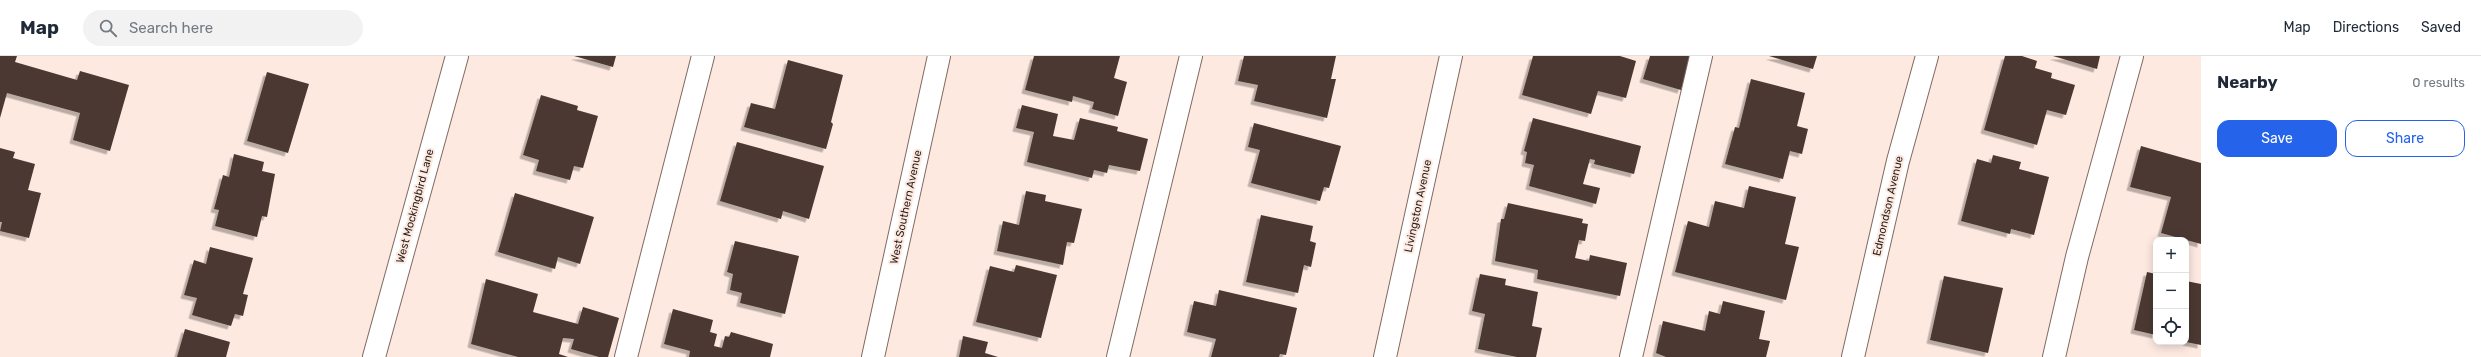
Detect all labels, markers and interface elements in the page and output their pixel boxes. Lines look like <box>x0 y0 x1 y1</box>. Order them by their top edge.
search box <box>83 10 363 46</box>
text: Map <box>20 16 59 39</box>
icon: search <box>97 17 119 39</box>
text: Search here <box>129 19 213 37</box>
text: Map <box>2284 19 2311 36</box>
text: Directions <box>2333 19 2399 36</box>
text: Saved <box>2421 19 2461 36</box>
text: Nearby <box>2217 72 2278 92</box>
text: 0 results <box>2412 75 2465 90</box>
button: Save <box>2217 120 2337 157</box>
button: Share <box>2345 120 2465 157</box>
street label: West Mockingbird Lane <box>393 148 437 264</box>
street label: West Southern Avenue <box>888 149 924 265</box>
street label: Edmondson Avenue <box>1870 155 1906 257</box>
street label: Livingston Avenue <box>1402 158 1434 254</box>
map controls <box>2153 237 2189 345</box>
button: + <box>2153 237 2189 273</box>
button: − <box>2153 273 2189 309</box>
button: locate <box>2153 309 2189 345</box>

